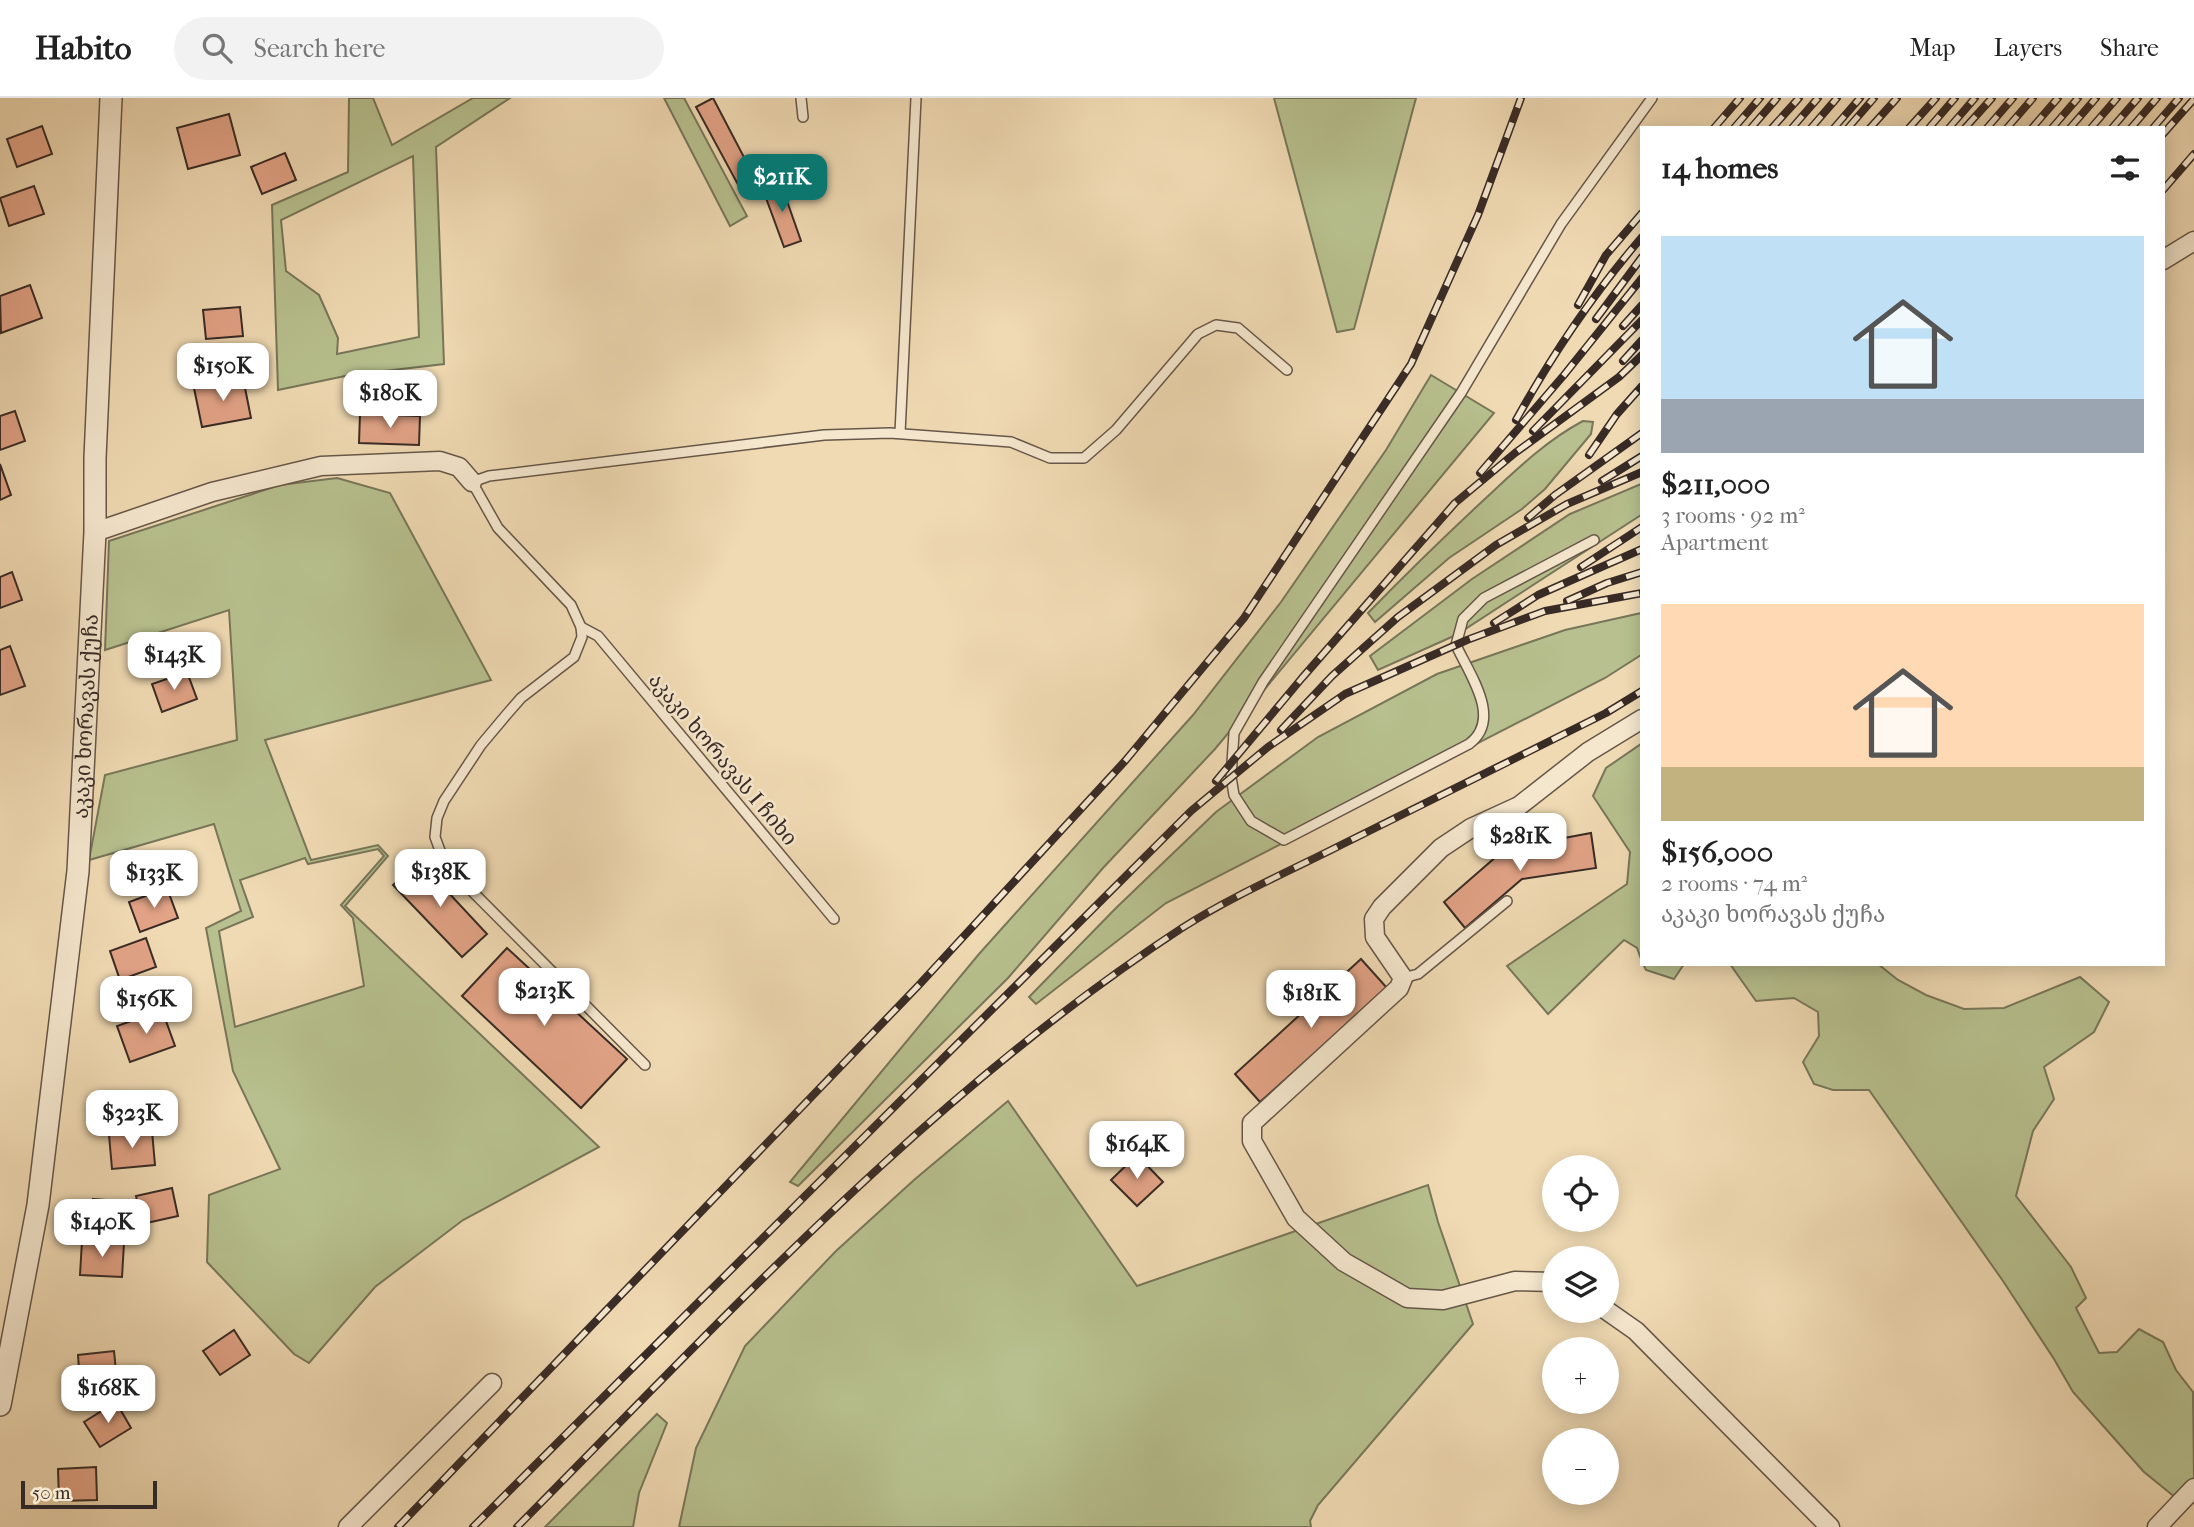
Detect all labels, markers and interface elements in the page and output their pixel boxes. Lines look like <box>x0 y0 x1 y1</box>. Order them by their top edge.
search box <box>174 17 664 80</box>
text: Habito <box>35 29 132 68</box>
icon: search <box>198 29 236 67</box>
text: Search here <box>254 33 385 64</box>
text: Map <box>1910 34 1956 62</box>
text: Layers <box>1994 34 2062 62</box>
text: Share <box>2100 34 2159 62</box>
icon: filters <box>2106 149 2144 187</box>
text: 14 homes <box>1661 151 1778 186</box>
pin: $211K <box>733 155 831 214</box>
text: $211K <box>753 163 811 190</box>
icon: home <box>1840 281 1966 407</box>
pin: $150K <box>174 344 272 403</box>
text: $150K <box>193 352 253 379</box>
pin: $180K <box>341 370 439 430</box>
text: $180K <box>359 379 421 406</box>
text: $211,000 <box>1661 467 1770 502</box>
text: 3 rooms · 92 m² <box>1661 502 1805 529</box>
text: Apartment <box>1661 529 1769 556</box>
street label: აკაკი ხორავას ქუჩა <box>69 613 103 819</box>
pin: $143K <box>125 632 223 692</box>
text: $143K <box>144 641 204 668</box>
icon: home <box>1840 650 1966 776</box>
street label: აკაკი ხორავას I ჩიხი <box>643 668 802 851</box>
pin: $281K <box>1471 814 1569 873</box>
text: $281K <box>1490 822 1550 849</box>
text: $156,000 <box>1661 835 1773 870</box>
pin: $133K <box>105 850 203 910</box>
pin: $138K <box>391 850 489 909</box>
text: $138K <box>411 858 469 885</box>
text: $133K <box>126 859 182 886</box>
text: 2 rooms · 74 m² <box>1661 870 1807 897</box>
text: აკაკი ხორავას ქუჩა <box>1661 901 1885 928</box>
pin: $213K <box>495 968 593 1028</box>
pin: $181K <box>1262 970 1360 1030</box>
pin: $156K <box>97 976 195 1036</box>
text: $213K <box>515 977 573 1004</box>
text: $181K <box>1282 979 1340 1006</box>
text: $156K <box>116 985 176 1012</box>
pin: $323K <box>83 1090 181 1150</box>
text: $323K <box>102 1099 162 1126</box>
pin: $164K <box>1088 1122 1186 1181</box>
text: $164K <box>1105 1130 1169 1157</box>
map controls <box>1542 1155 1619 1505</box>
button: locate <box>1542 1155 1619 1232</box>
pin: $140K <box>53 1200 151 1259</box>
text: $140K <box>70 1208 134 1235</box>
button: layers <box>1542 1246 1619 1323</box>
button: + <box>1542 1337 1619 1414</box>
pin: $168K <box>59 1366 157 1425</box>
text: $168K <box>77 1374 139 1401</box>
button: − <box>1542 1428 1619 1505</box>
scale bar <box>21 1478 158 1510</box>
text: 50 m <box>32 1482 71 1504</box>

